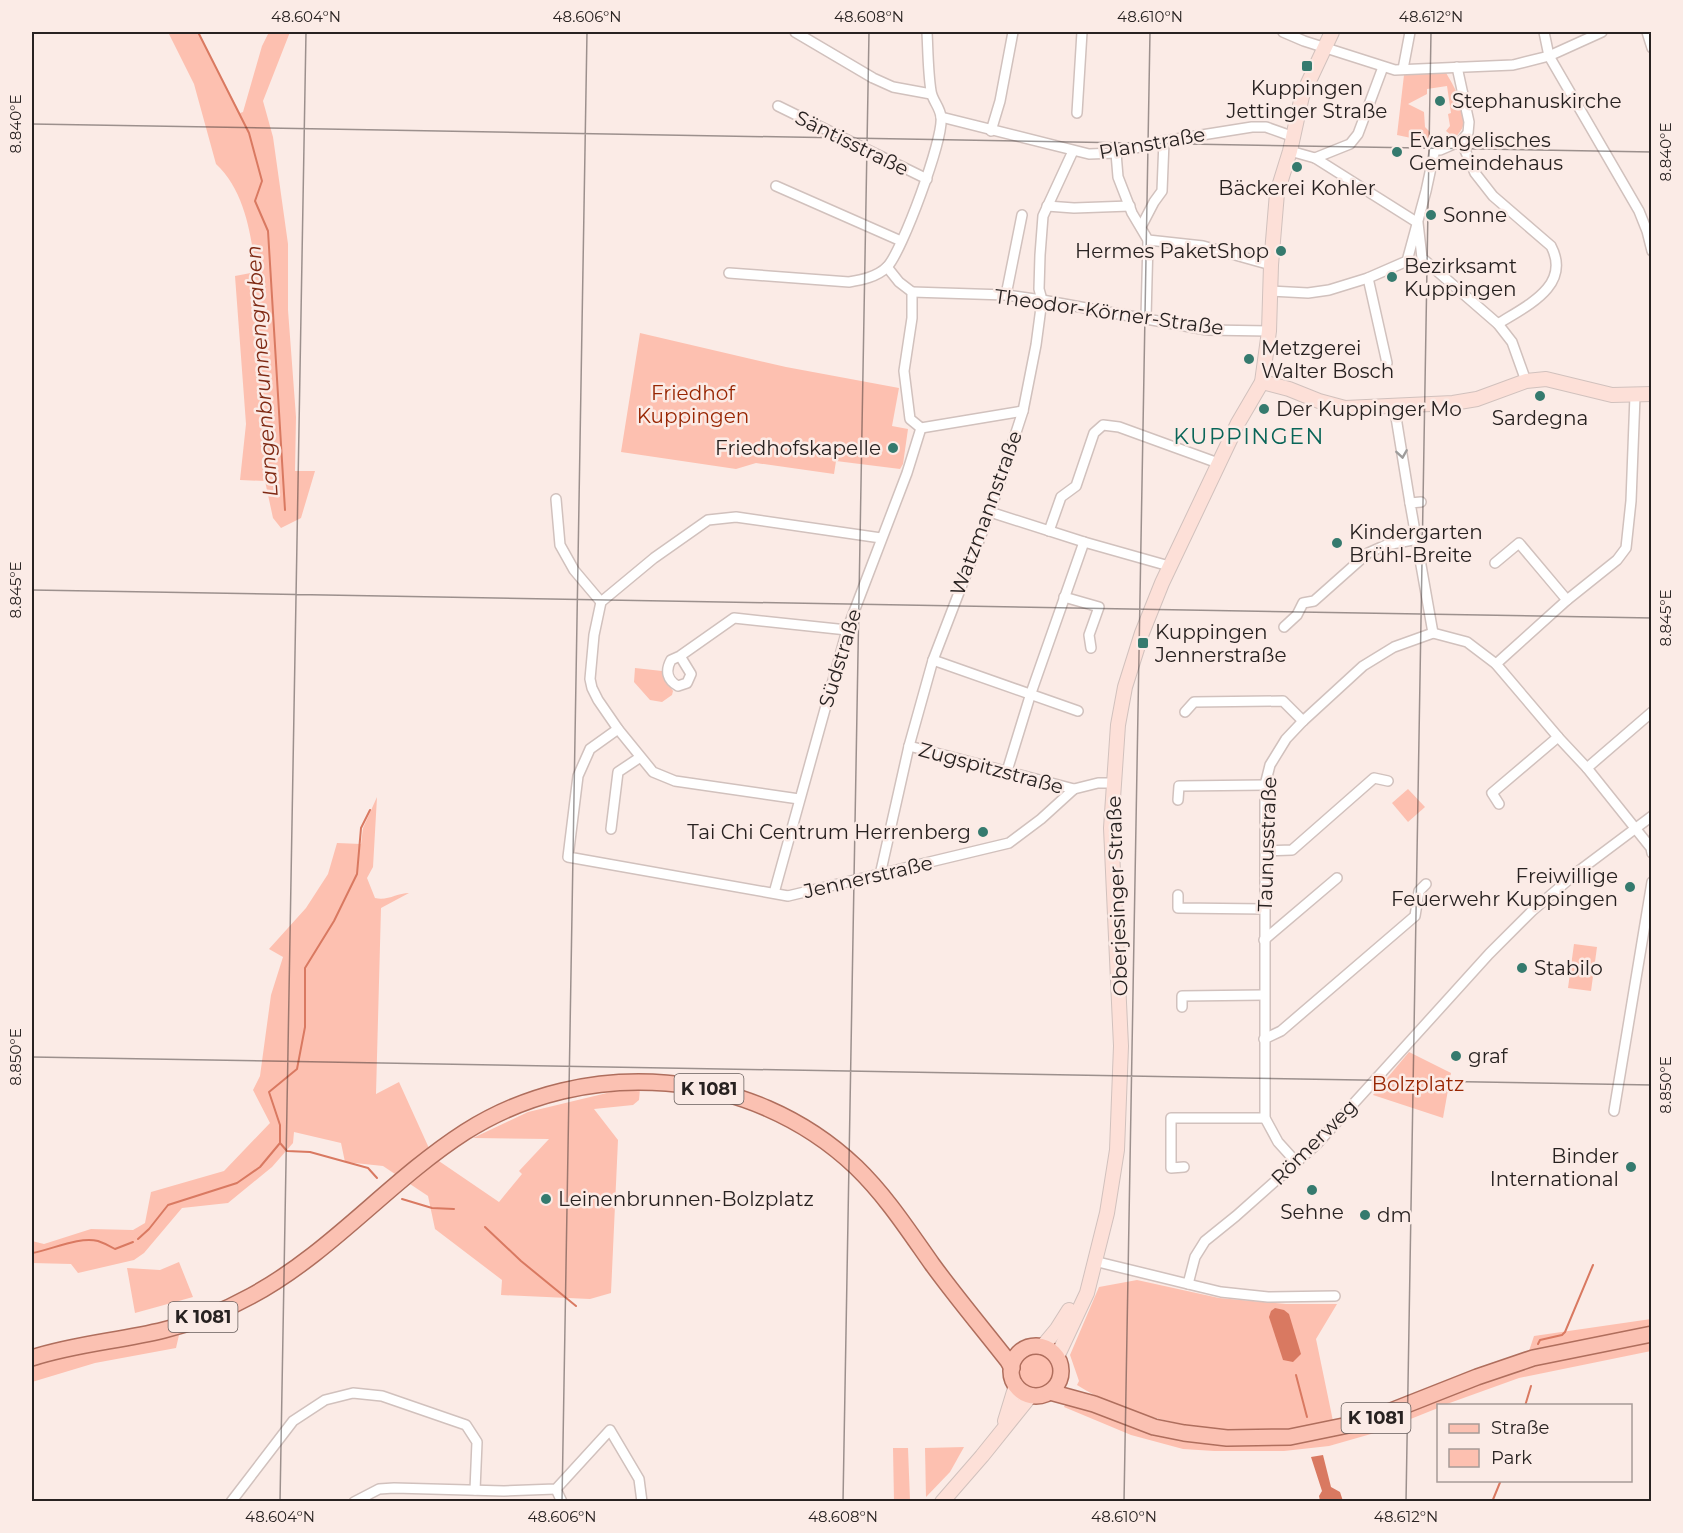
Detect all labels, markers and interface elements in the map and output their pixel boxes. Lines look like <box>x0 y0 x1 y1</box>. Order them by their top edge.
text: 48.604°N <box>271 7 341 26</box>
text: 48.606°N <box>552 7 622 26</box>
text: 48.608°N <box>834 7 904 26</box>
text: 48.610°N <box>1117 7 1183 26</box>
text: 48.612°N <box>1399 7 1463 26</box>
marker: Kuppingen Jettinger Straße <box>1300 59 1314 73</box>
place label: Kuppingen Jettinger Straße <box>1226 76 1387 123</box>
place label: Stephanuskirche <box>1452 89 1622 113</box>
marker: Stephanuskirche <box>1433 94 1447 108</box>
text: 8.840°E <box>6 95 25 153</box>
street label: Säntisstraße <box>791 105 913 181</box>
street label: Planstraße <box>1097 122 1207 164</box>
text: 8.840°E <box>1656 123 1675 181</box>
place label: Evangelisches Gemeindehaus <box>1409 128 1563 175</box>
marker: Evangelisches Gemeindehaus <box>1390 145 1404 159</box>
marker: Bäckerei Kohler <box>1290 160 1304 174</box>
place label: Bäckerei Kohler <box>1218 176 1376 200</box>
place label: Sonne <box>1443 203 1507 227</box>
marker: Sonne <box>1424 208 1438 222</box>
place label: Hermes PaketShop <box>1075 239 1269 263</box>
marker: Hermes PaketShop <box>1274 244 1288 258</box>
water label: Langenbrunnengraben <box>240 245 283 498</box>
place label: Bezirksamt Kuppingen <box>1404 254 1517 301</box>
marker: Bezirksamt Kuppingen <box>1385 270 1399 284</box>
street label: Theodor-Körner-Straße <box>993 284 1225 340</box>
place label: Metzgerei Walter Bosch <box>1261 336 1394 383</box>
marker: Metzgerei Walter Bosch <box>1242 352 1256 366</box>
park label: Friedhof Kuppingen <box>637 381 749 428</box>
marker: Sardegna <box>1533 389 1547 403</box>
place label: Der Kuppinger Mo <box>1276 397 1462 421</box>
marker: Der Kuppinger Mo <box>1257 402 1271 416</box>
place label: Sardegna <box>1492 406 1588 430</box>
district label: KUPPINGEN <box>1173 423 1325 450</box>
street label: Watzmannstraße <box>945 427 1027 599</box>
place label: Friedhofskapelle <box>715 436 881 460</box>
marker: Friedhofskapelle <box>886 441 900 455</box>
one-way arrow <box>1395 448 1408 458</box>
place label: Kindergarten Brühl-Breite <box>1349 520 1483 567</box>
marker: Kindergarten Brühl-Breite <box>1330 536 1344 550</box>
text: 8.845°E <box>6 561 25 619</box>
text: 8.845°E <box>1656 589 1675 647</box>
street label: Südstraße <box>814 606 866 710</box>
place label: Kuppingen Jennerstraße <box>1154 620 1287 667</box>
marker: Kuppingen Jennerstraße <box>1136 636 1150 650</box>
street label: Zugspitzstraße <box>916 737 1066 799</box>
street label: Taunusstraße <box>1253 776 1281 912</box>
street label: Oberjesinger Straße <box>1102 795 1132 997</box>
place label: Tai Chi Centrum Herrenberg <box>687 820 971 844</box>
marker: Tai Chi Centrum Herrenberg <box>976 825 990 839</box>
street label: Jennerstraße <box>800 851 935 904</box>
place label: Freiwillige Feuerwehr Kuppingen <box>1391 864 1618 911</box>
marker: Freiwillige Feuerwehr Kuppingen <box>1623 880 1637 894</box>
place label: Stabilo <box>1534 956 1603 980</box>
marker: Stabilo <box>1515 961 1529 975</box>
text: 8.850°E <box>6 1028 25 1086</box>
place label: graf <box>1468 1044 1509 1068</box>
marker: graf <box>1449 1049 1463 1063</box>
text: 8.850°E <box>1656 1056 1675 1114</box>
park label: Bolzplatz <box>1372 1072 1464 1096</box>
road number: K 1081 <box>674 1074 744 1104</box>
street label: Römerweg <box>1266 1094 1362 1190</box>
place label: Binder International <box>1490 1144 1619 1191</box>
marker: Binder International <box>1624 1160 1638 1174</box>
marker: Sehne <box>1305 1183 1319 1197</box>
place label: Leinenbrunnen-Bolzplatz <box>558 1187 814 1211</box>
marker: Leinenbrunnen-Bolzplatz <box>539 1192 553 1206</box>
place label: Sehne <box>1280 1200 1344 1224</box>
place label: dm <box>1377 1203 1412 1227</box>
marker: dm <box>1358 1208 1372 1222</box>
road number: K 1081 <box>168 1302 238 1332</box>
road number: K 1081 <box>1342 1403 1410 1433</box>
legend <box>1437 1404 1632 1482</box>
text: Straße <box>1491 1417 1550 1439</box>
text: Park <box>1491 1447 1532 1469</box>
text: 48.604°N <box>245 1507 315 1526</box>
text: 48.606°N <box>527 1507 597 1526</box>
text: 48.608°N <box>808 1507 878 1526</box>
text: 48.610°N <box>1091 1507 1157 1526</box>
text: 48.612°N <box>1374 1507 1438 1526</box>

